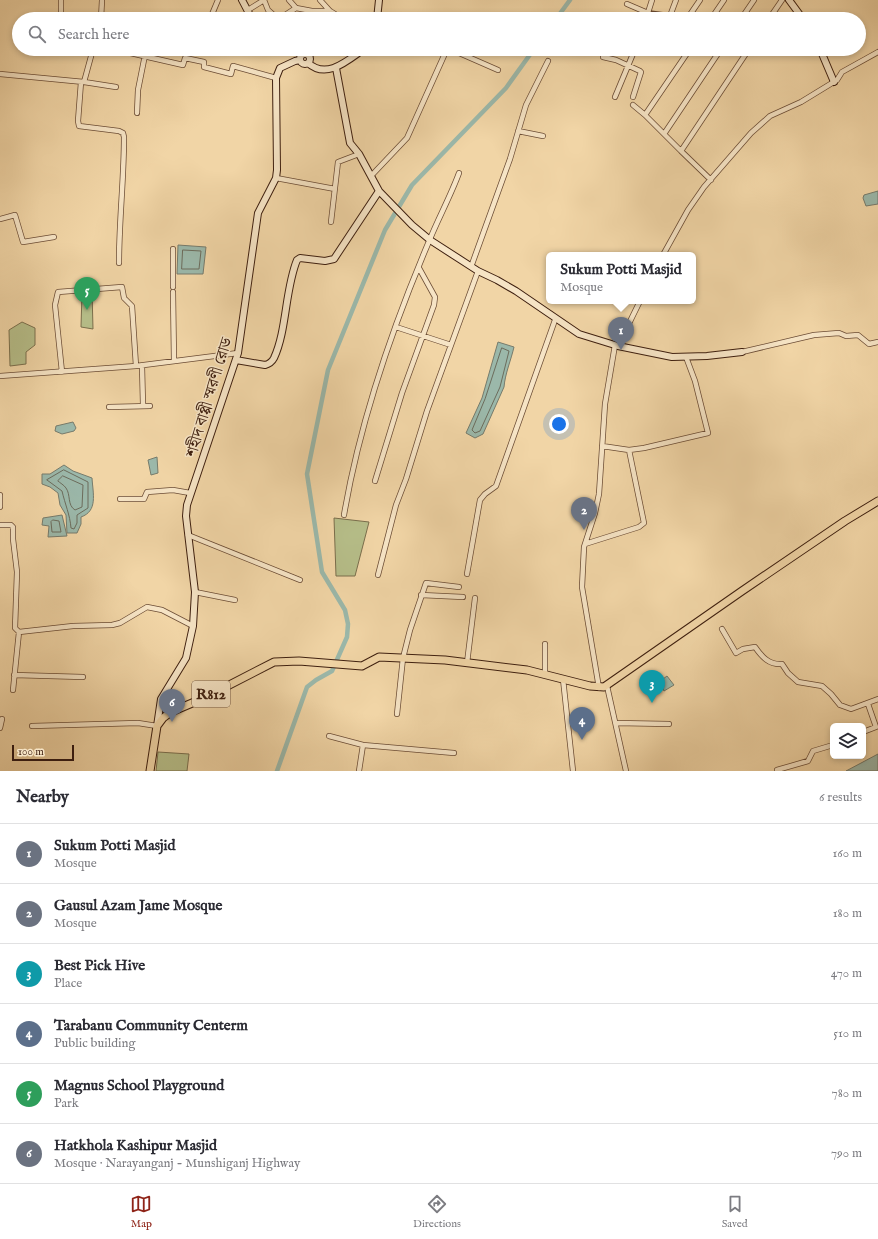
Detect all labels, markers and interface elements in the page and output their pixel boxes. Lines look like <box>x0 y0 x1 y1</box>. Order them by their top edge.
search box <box>12 12 866 56</box>
icon: search <box>26 23 48 45</box>
text: Search here <box>58 25 129 44</box>
popup <box>546 252 696 304</box>
text: Sukum Potti Masjid <box>560 260 682 279</box>
pin: 5 <box>74 277 100 310</box>
text: Mosque <box>560 279 603 296</box>
pin: 1 <box>608 317 634 350</box>
street label: শহীদ বাপ্পী স্মরণী রোড <box>181 334 238 461</box>
your location <box>549 414 569 434</box>
pin: 2 <box>571 497 597 530</box>
pin: 3 <box>639 670 665 703</box>
road number: R812 <box>192 681 230 707</box>
pin: 6 <box>159 689 185 722</box>
pin: 4 <box>569 707 595 740</box>
map controls <box>830 723 866 759</box>
button: layers <box>830 723 866 759</box>
scale bar <box>12 743 74 762</box>
text: 100 m <box>18 745 44 759</box>
text: Nearby <box>16 787 69 808</box>
text: 6 results <box>819 789 862 806</box>
text: Sukum Potti Masjid <box>54 836 176 855</box>
text: 1 <box>27 845 31 862</box>
text: 160 m <box>832 845 862 862</box>
text: Mosque <box>54 855 97 872</box>
text: Gausul Azam Jame Mosque <box>54 896 222 915</box>
text: 2 <box>26 905 32 922</box>
text: 180 m <box>833 905 862 922</box>
text: Mosque <box>54 915 97 932</box>
text: Best Pick Hive <box>54 956 145 975</box>
text: 3 <box>27 965 31 982</box>
text: 470 m <box>831 965 862 982</box>
text: Place <box>54 975 82 992</box>
text: Tarabanu Community Centerm <box>54 1016 248 1035</box>
text: 4 <box>26 1025 32 1042</box>
text: 510 m <box>833 1025 862 1042</box>
text: Public building <box>54 1035 136 1052</box>
text: Magnus School Playground <box>54 1076 224 1095</box>
text: 5 <box>27 1085 31 1102</box>
text: 780 m <box>832 1085 862 1102</box>
text: Park <box>54 1095 79 1112</box>
text: Hatkhola Kashipur Masjid <box>54 1136 217 1155</box>
text: 6 <box>26 1145 32 1162</box>
text: 790 m <box>831 1145 862 1162</box>
text: Mosque · Narayanganj - Munshiganj Highway <box>54 1155 300 1172</box>
tab: Map <box>130 1193 152 1231</box>
tab: Directions <box>413 1193 461 1231</box>
tab: Saved <box>722 1193 748 1231</box>

